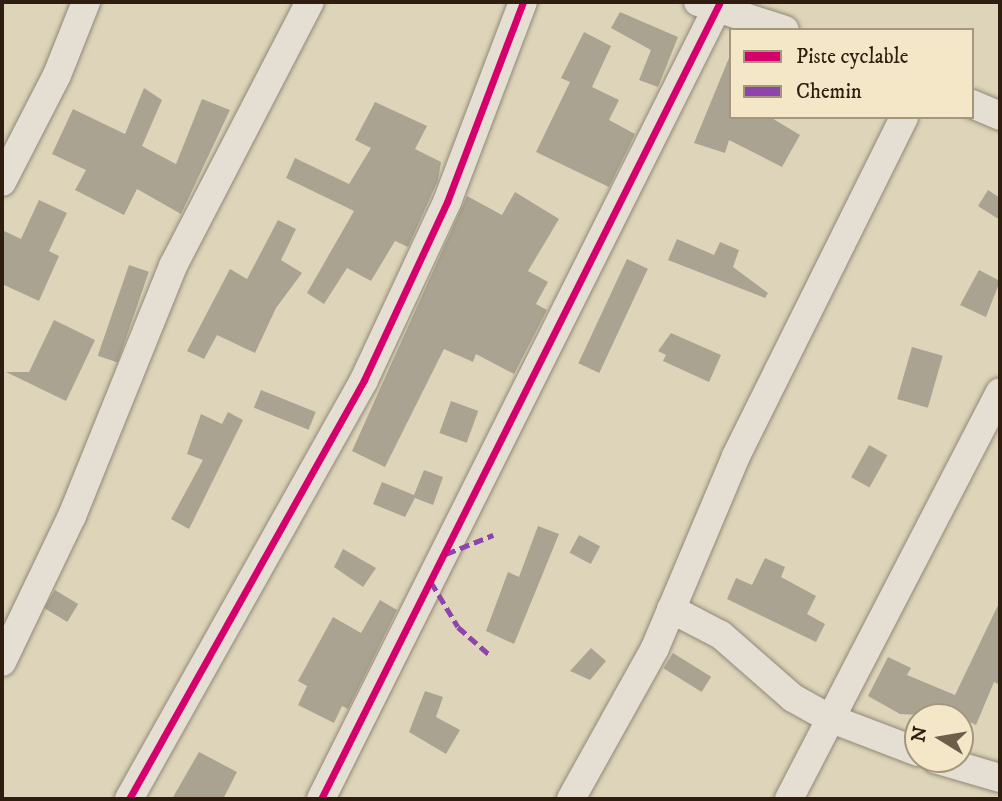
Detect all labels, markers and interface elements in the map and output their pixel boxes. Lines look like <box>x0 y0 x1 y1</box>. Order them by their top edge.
legend <box>729 28 974 119</box>
text: Piste cyclable <box>796 44 908 70</box>
text: Chemin <box>796 79 862 105</box>
north arrow <box>904 703 974 773</box>
text: N <box>907 724 933 744</box>

